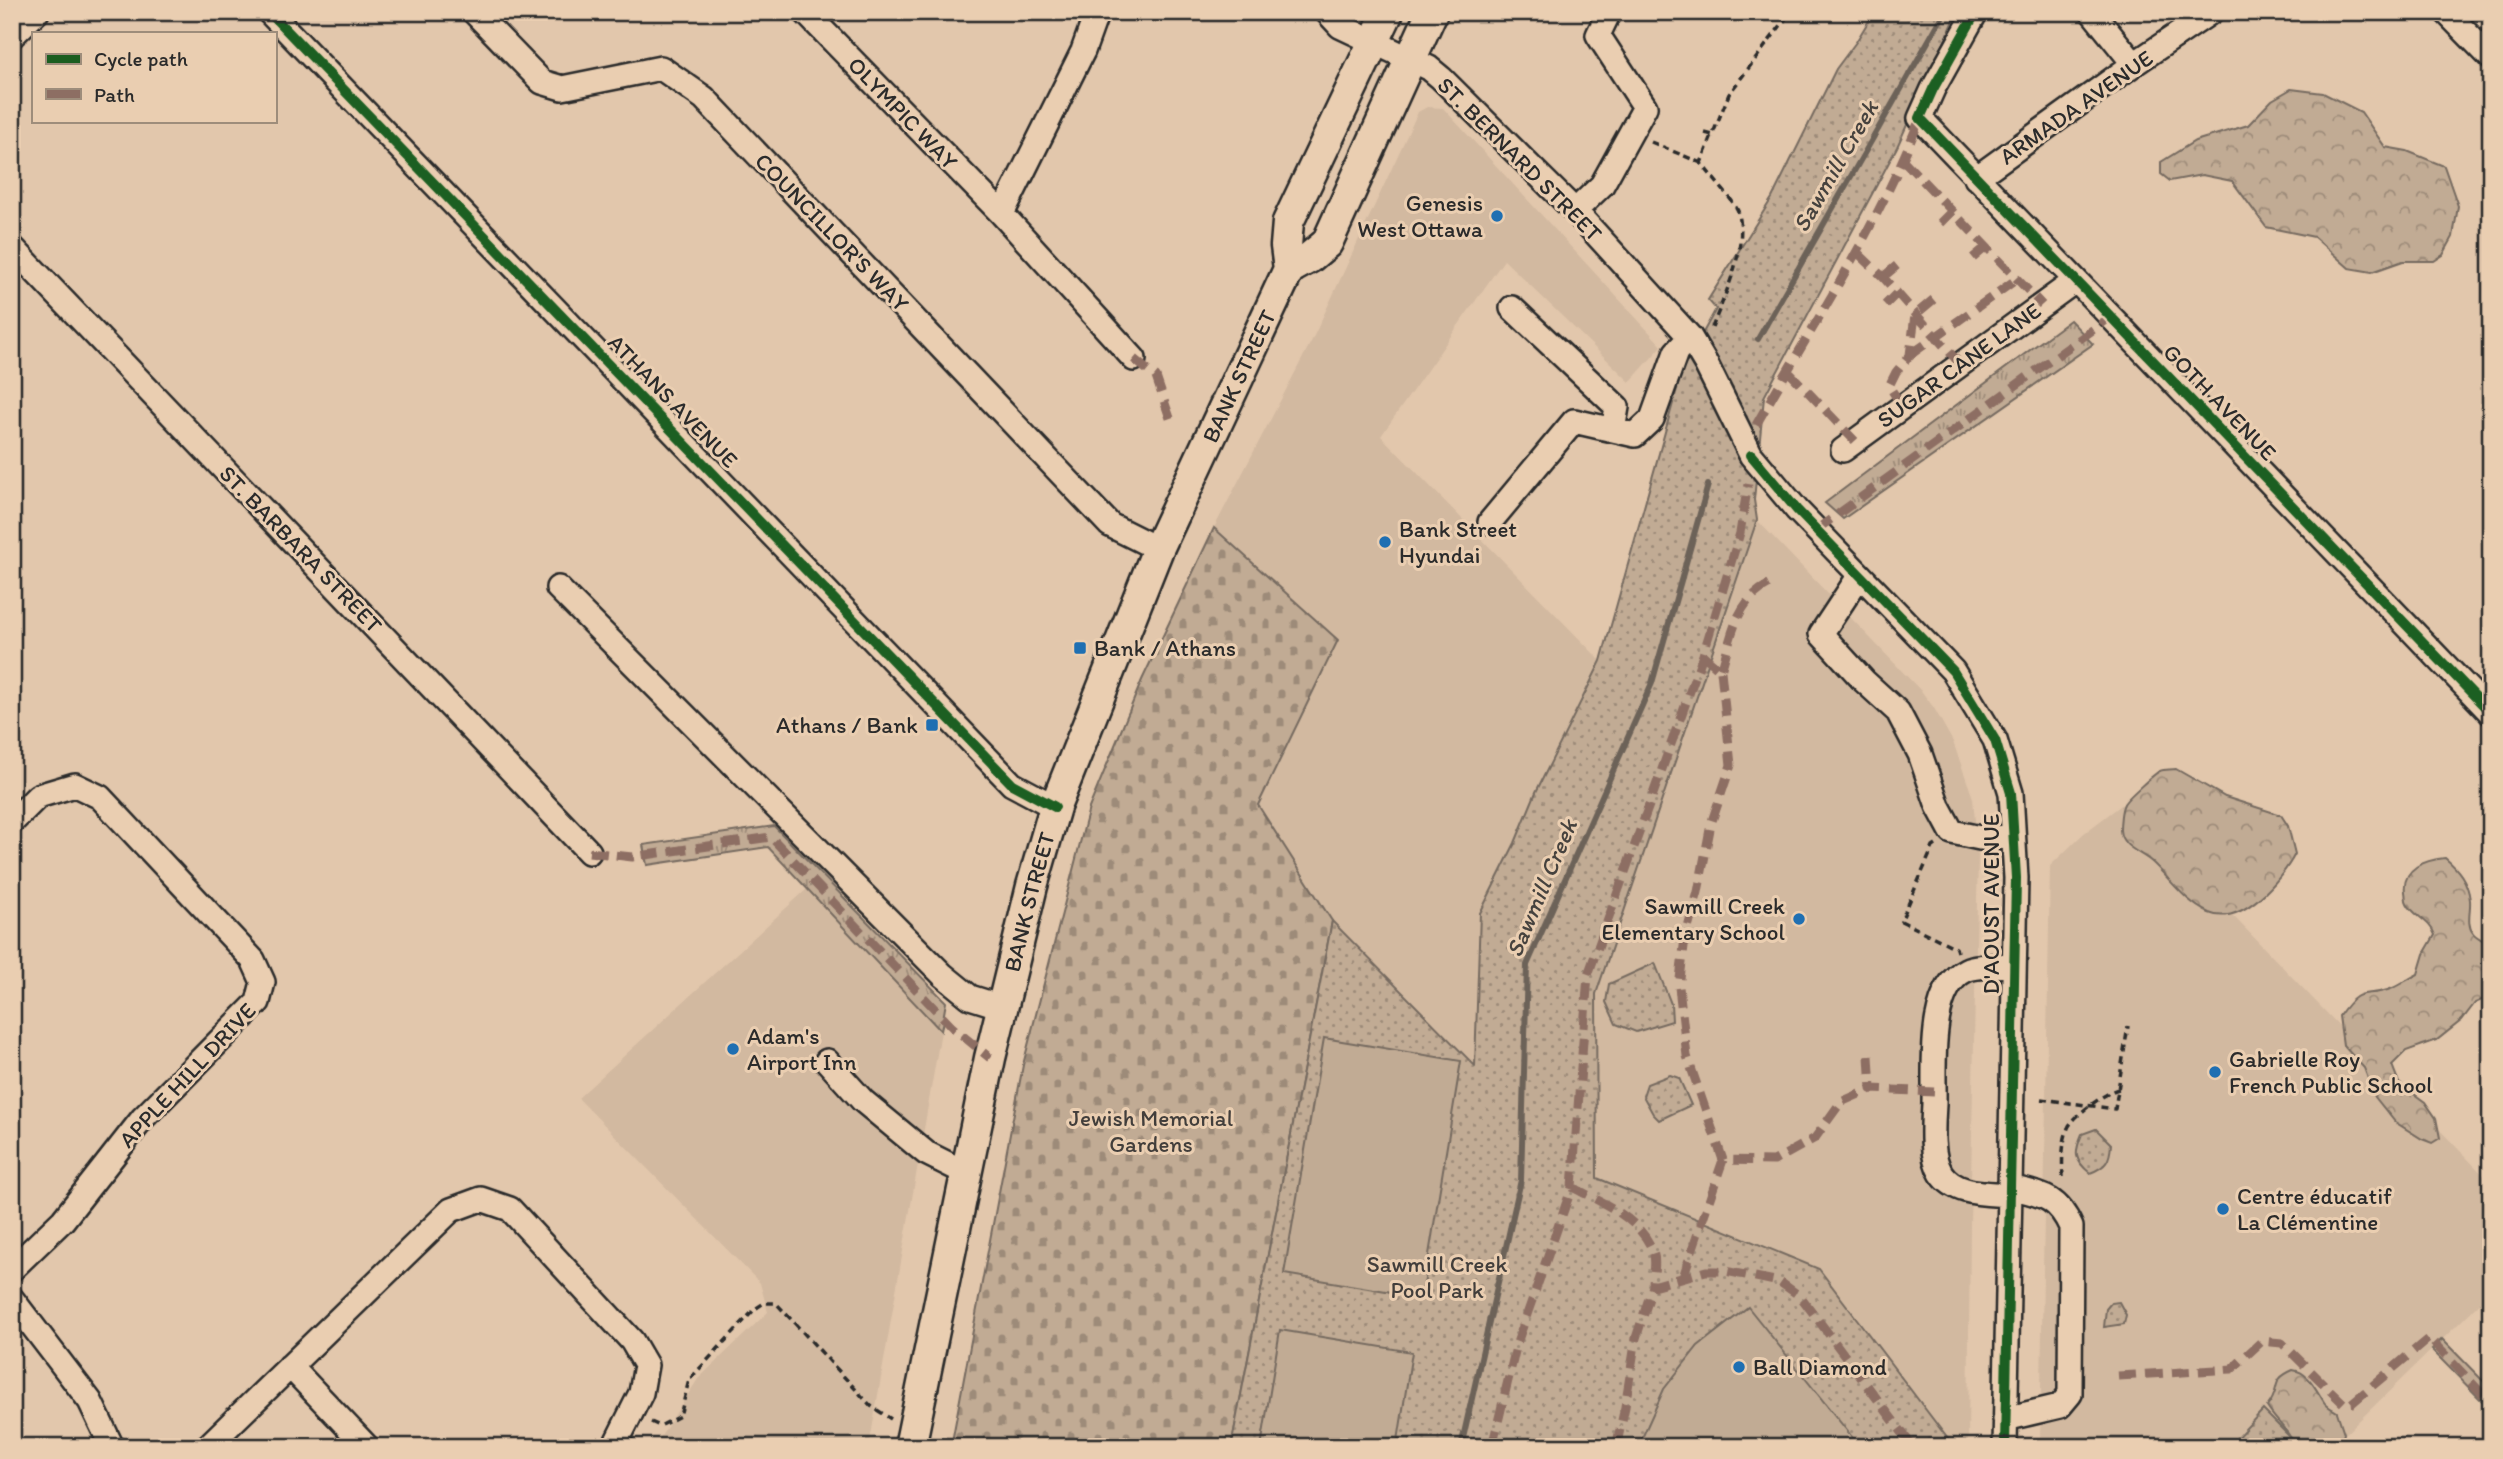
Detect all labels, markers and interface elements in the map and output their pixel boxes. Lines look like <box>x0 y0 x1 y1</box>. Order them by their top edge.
legend <box>32 32 276 122</box>
street label: ARMADA AVENUE <box>1994 44 2158 170</box>
text: Cycle path <box>94 46 188 71</box>
street label: OLYMPIC WAY <box>842 51 964 175</box>
street label: ST. BERNARD STREET <box>1432 71 1608 247</box>
text: Path <box>94 82 135 107</box>
water label: Sawmill Creek <box>1786 94 1885 237</box>
street label: COUNCILLOR'S WAY <box>749 147 915 317</box>
place label: Genesis West Ottawa <box>1357 189 1483 243</box>
marker: Genesis West Ottawa <box>1489 208 1505 224</box>
street label: SUGAR CANE LANE <box>1872 296 2047 434</box>
street label: BANK STREET <box>1196 305 1282 447</box>
street label: ATHANS AVENUE <box>602 328 744 474</box>
street label: GOTH AVENUE <box>2157 338 2283 466</box>
street label: ST. BARBARA STREET <box>214 459 388 639</box>
place label: Bank Street Hyundai <box>1399 515 1517 569</box>
marker: Bank Street Hyundai <box>1377 534 1393 550</box>
place label: Bank / Athans <box>1094 634 1236 662</box>
marker: Bank / Athans <box>1072 640 1088 656</box>
place label: Athans / Bank <box>776 711 918 739</box>
marker: Athans / Bank <box>924 717 940 733</box>
water label: Sawmill Creek <box>1499 813 1584 961</box>
street label: D'AOUST AVENUE <box>1977 814 2005 994</box>
street label: BANK STREET <box>998 829 1061 975</box>
place label: Sawmill Creek Elementary School <box>1602 892 1785 946</box>
marker: Sawmill Creek Elementary School <box>1791 911 1807 927</box>
street label: APPLE HILL DRIVE <box>113 997 261 1153</box>
place label: Adam's Airport Inn <box>747 1022 857 1076</box>
marker: Adam's Airport Inn <box>725 1041 741 1057</box>
place label: Gabrielle Roy French Public School <box>2229 1045 2433 1099</box>
marker: Gabrielle Roy French Public School <box>2207 1064 2223 1080</box>
park label: Jewish Memorial Gardens <box>1069 1104 1234 1158</box>
place label: Centre éducatif La Clémentine <box>2237 1182 2392 1236</box>
marker: Centre éducatif La Clémentine <box>2215 1201 2231 1217</box>
park label: Sawmill Creek Pool Park <box>1367 1250 1507 1304</box>
place label: Ball Diamond <box>1753 1353 1887 1381</box>
marker: Ball Diamond <box>1731 1359 1747 1375</box>

